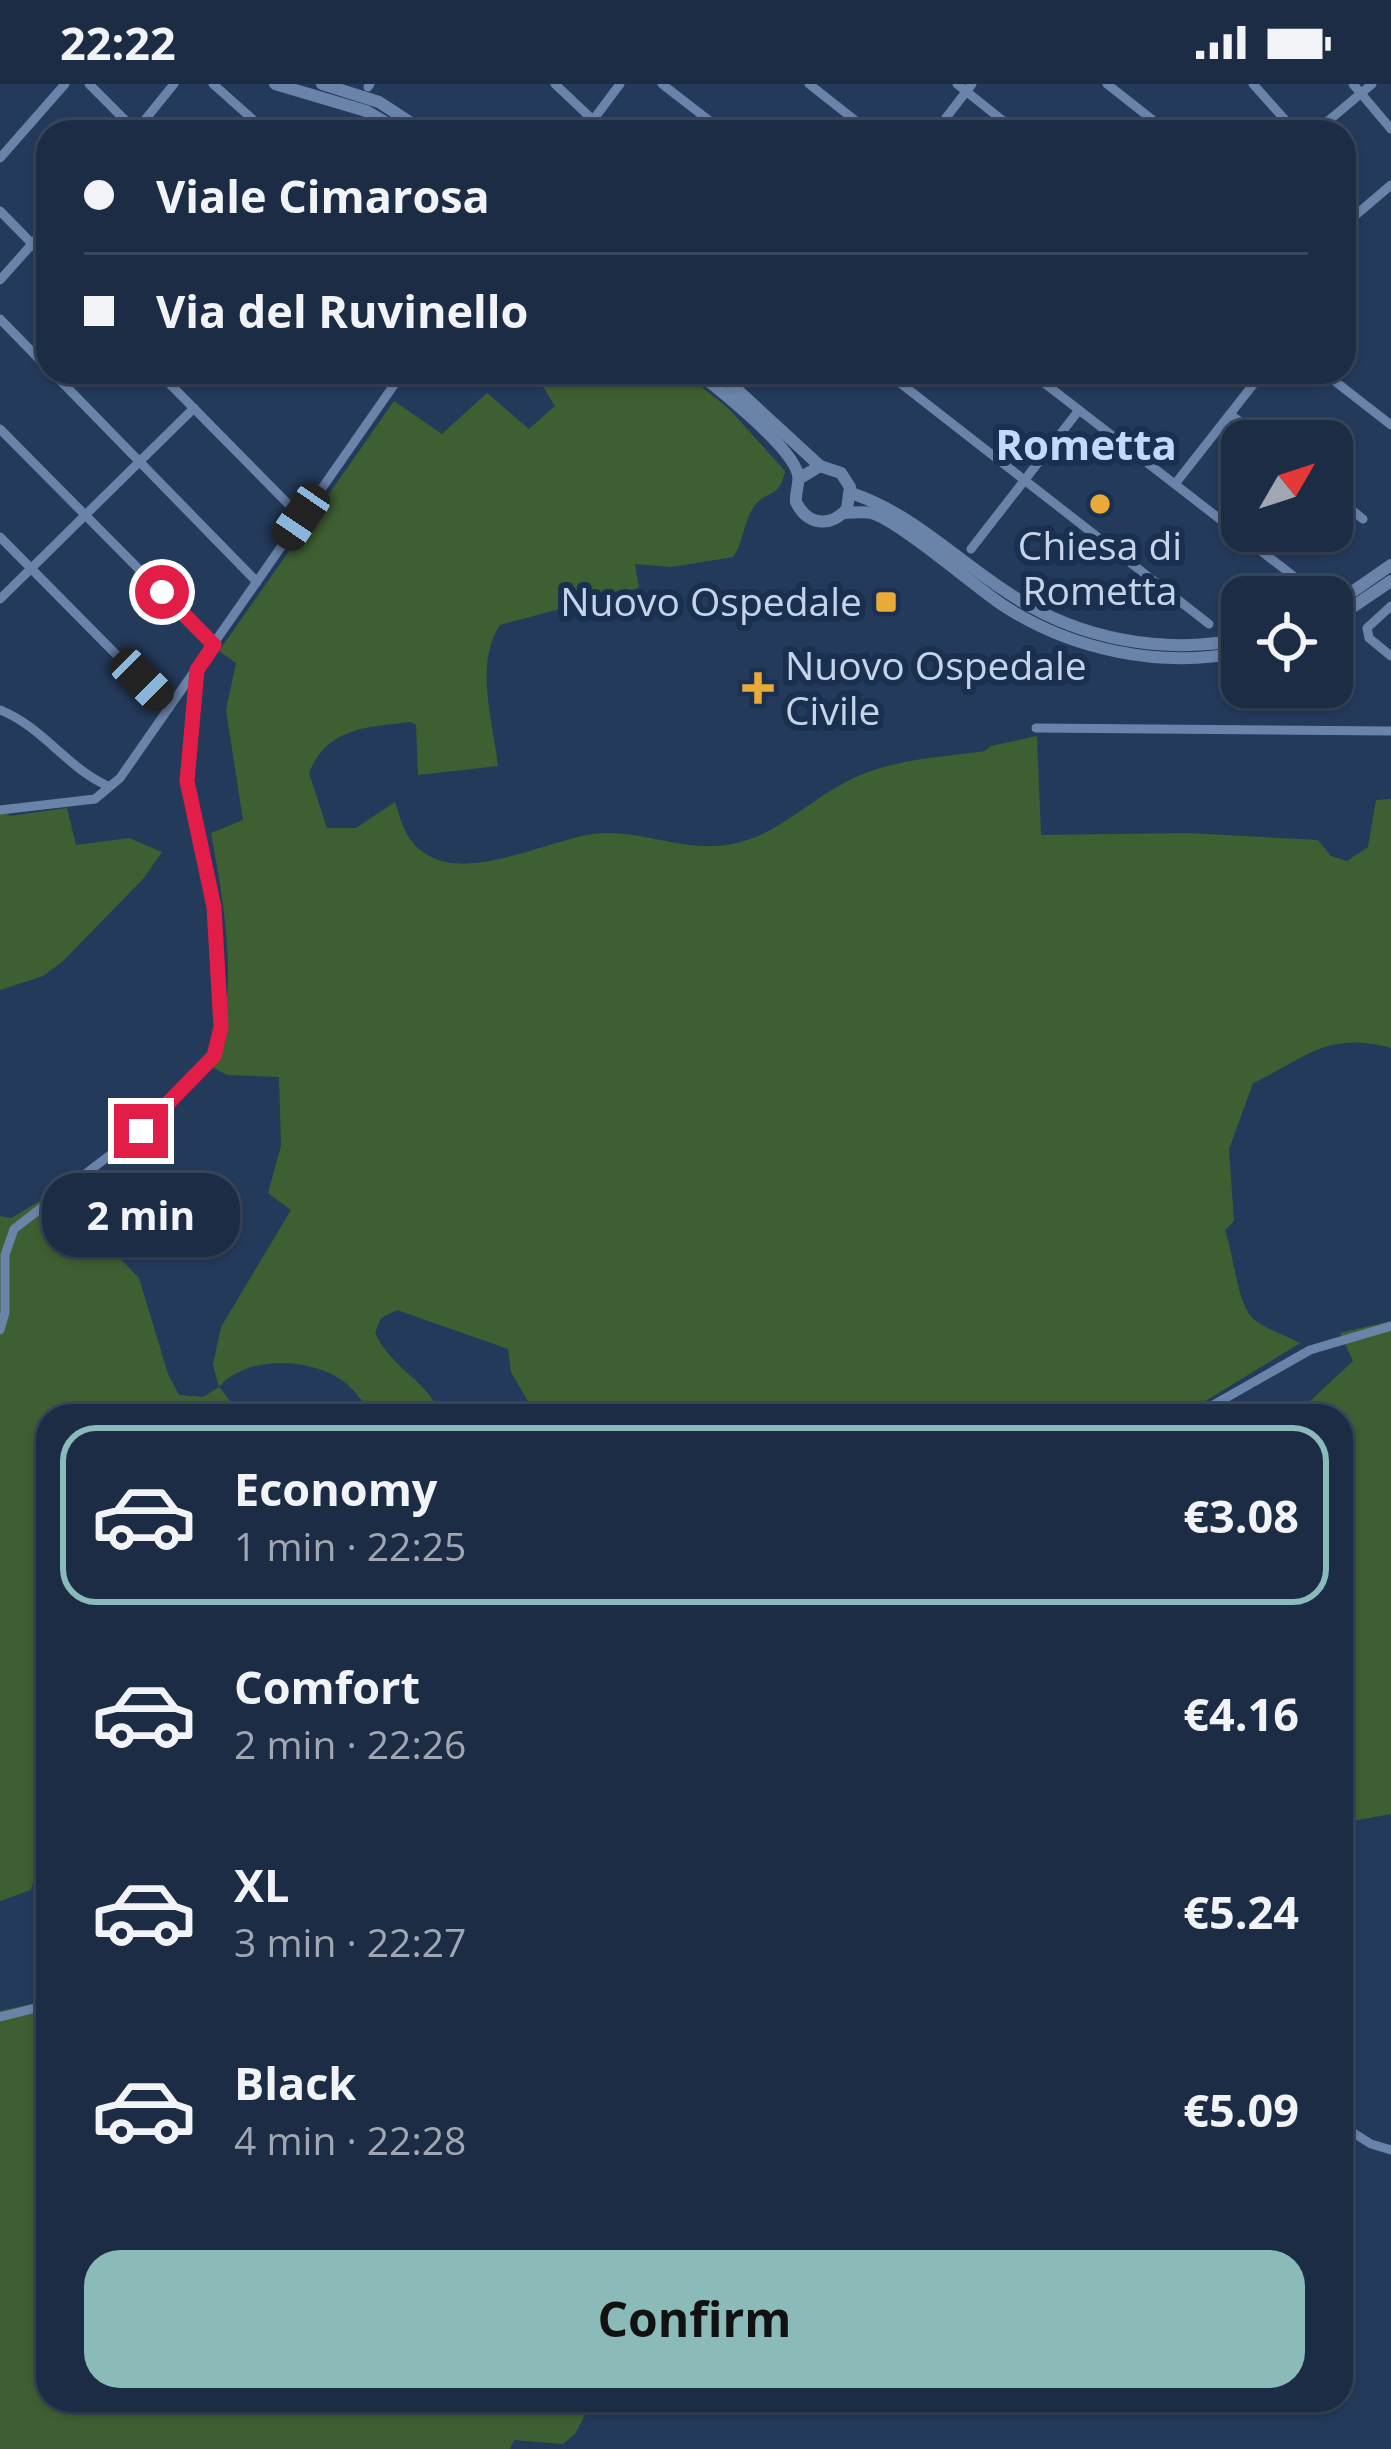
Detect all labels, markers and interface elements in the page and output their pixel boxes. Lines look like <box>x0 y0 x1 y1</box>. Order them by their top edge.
text: 22:22 <box>60 12 176 73</box>
text: Viale Cimarosa <box>156 165 490 226</box>
text: Via del Ruvinello <box>156 280 528 341</box>
district label: Rometta <box>995 415 1177 472</box>
north arrow <box>1221 420 1353 552</box>
map controls <box>1221 420 1353 708</box>
car <box>266 477 336 557</box>
marker: Chiesa di Rometta <box>1087 491 1113 517</box>
place label: Chiesa di Rometta <box>1018 518 1182 616</box>
route start <box>135 565 189 619</box>
place label: Nuovo Ospedale <box>560 574 862 627</box>
button: locate <box>1221 576 1353 708</box>
marker: Nuovo Ospedale <box>873 589 899 615</box>
place label: Nuovo Ospedale Civile <box>785 638 1087 736</box>
car <box>104 642 180 718</box>
marker: Nuovo Ospedale Civile <box>742 672 774 704</box>
route end <box>114 1104 168 1158</box>
callout: 2 min <box>42 1173 240 1257</box>
text: 2 min <box>87 1188 195 1241</box>
text: Economy <box>234 1458 437 1519</box>
icon: car <box>90 1461 198 1569</box>
text: €3.08 <box>1183 1485 1299 1546</box>
text: 1 min · 22:25 <box>234 1519 466 1572</box>
text: Comfort <box>234 1656 420 1717</box>
icon: car <box>90 1659 198 1767</box>
text: €4.16 <box>1183 1683 1299 1744</box>
text: 2 min · 22:26 <box>234 1717 466 1770</box>
text: XL <box>234 1854 289 1915</box>
icon: car <box>90 1857 198 1965</box>
text: €5.24 <box>1183 1881 1299 1942</box>
text: 3 min · 22:27 <box>234 1915 466 1968</box>
text: Black <box>234 2052 356 2113</box>
icon: car <box>90 2055 198 2163</box>
text: €5.09 <box>1183 2079 1299 2140</box>
text: 4 min · 22:28 <box>234 2113 466 2166</box>
button: Confirm <box>84 2250 1305 2388</box>

